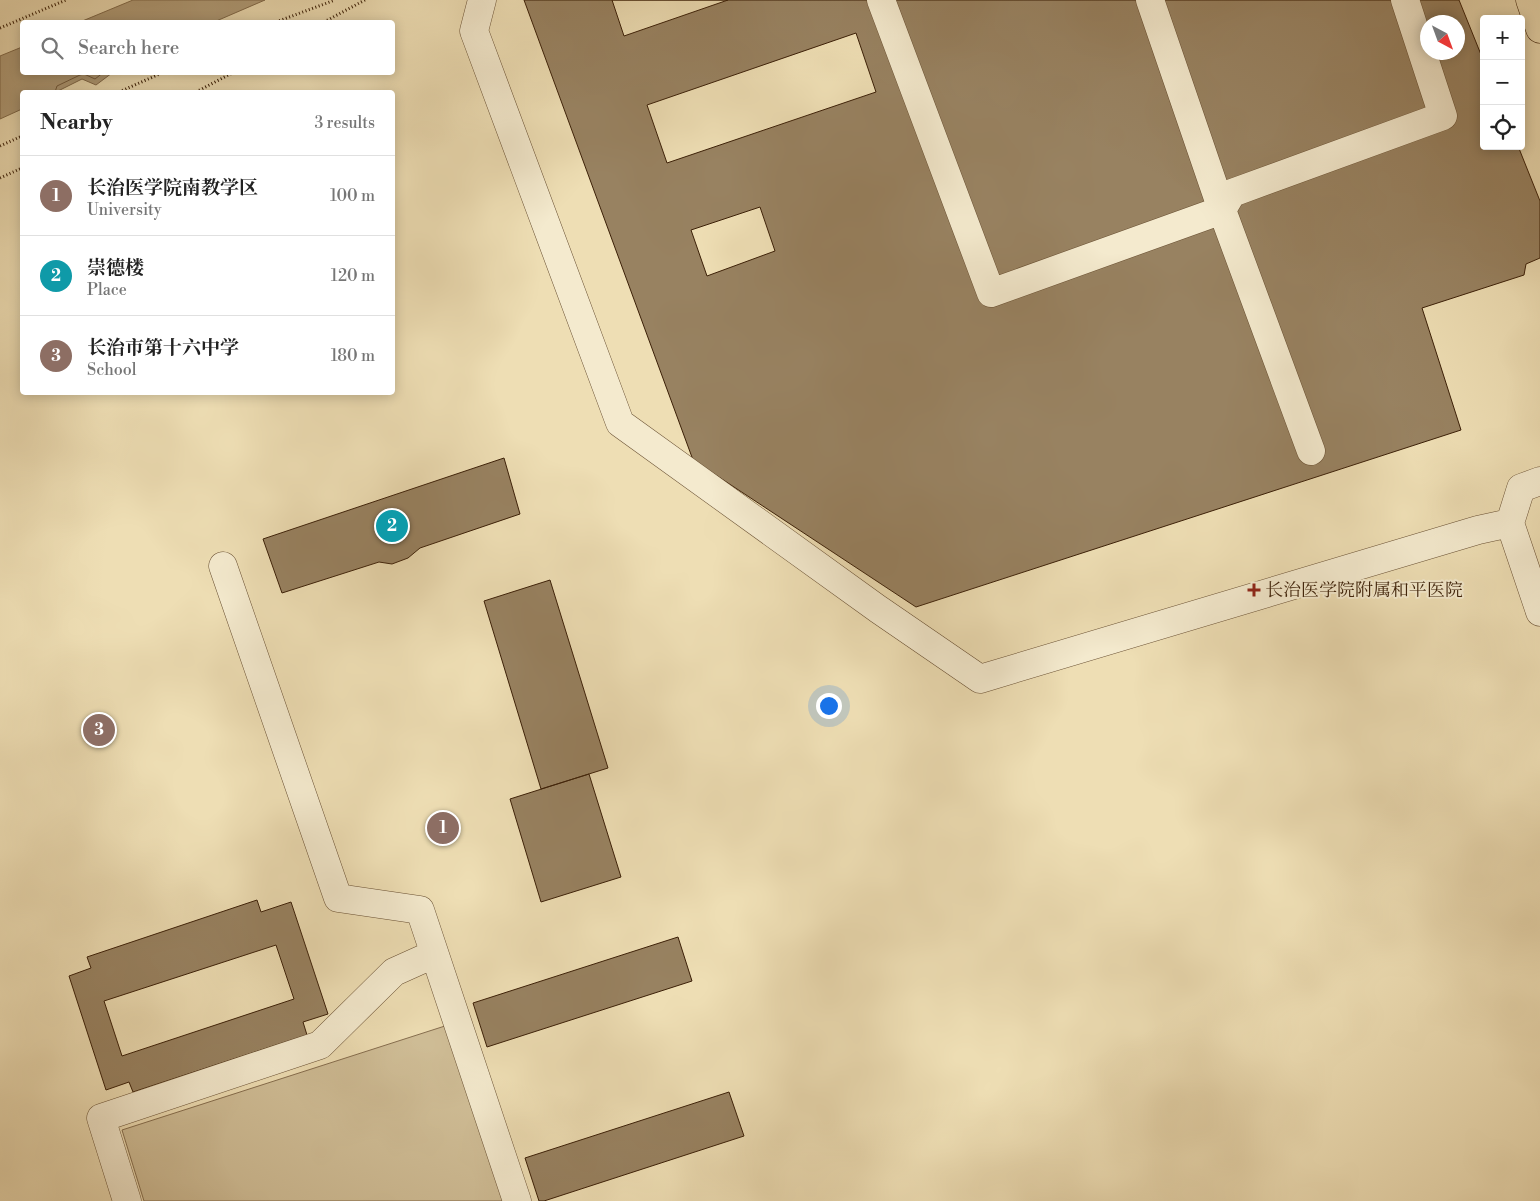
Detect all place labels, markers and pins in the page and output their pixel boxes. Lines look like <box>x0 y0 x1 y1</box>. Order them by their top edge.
pin: 2 <box>376 507 408 545</box>
place label: 长治医学院附属和平医院 <box>1265 579 1463 602</box>
marker: 长治医学院附属和平医院 <box>1247 583 1261 597</box>
pin: 3 <box>83 711 115 749</box>
pin: 1 <box>427 809 459 847</box>

